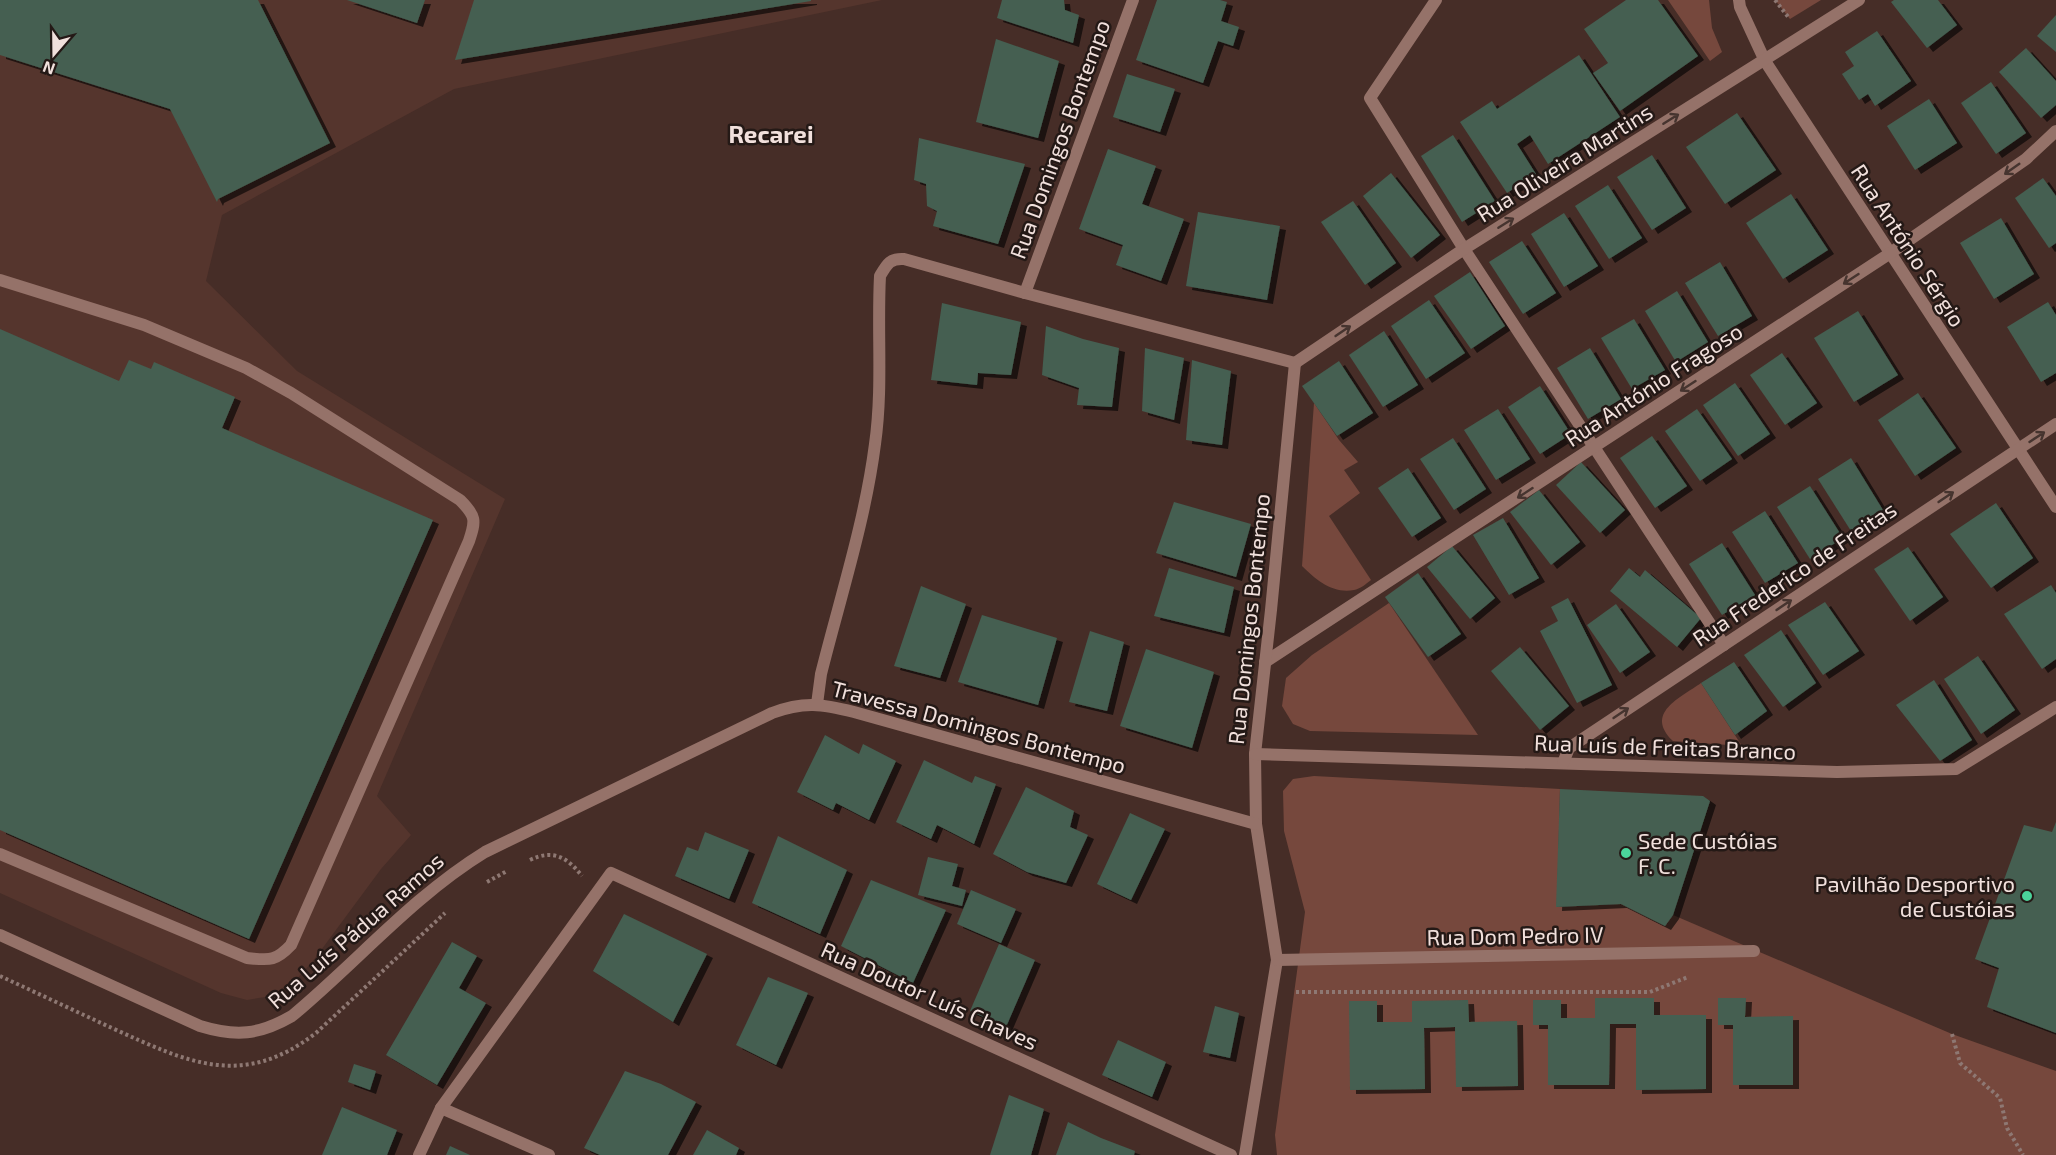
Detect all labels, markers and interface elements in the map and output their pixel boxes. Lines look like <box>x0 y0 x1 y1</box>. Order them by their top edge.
street label: Rua Domingos Bontempo <box>1004 16 1114 262</box>
north arrow <box>24 24 84 84</box>
text: N <box>40 58 57 79</box>
street label: Rua Oliveira Martins <box>1471 97 1657 227</box>
one-way arrow <box>1662 113 1679 125</box>
district label: Recarei <box>728 119 814 148</box>
street label: Rua António Sérgio <box>1847 159 1971 331</box>
one-way arrow <box>2004 163 2020 175</box>
one-way arrow <box>1497 217 1514 229</box>
one-way arrow <box>1843 273 1860 285</box>
street label: Rua António Fragoso <box>1559 317 1747 451</box>
one-way arrow <box>1334 324 1351 336</box>
one-way arrow <box>1680 381 1697 393</box>
one-way arrow <box>2028 430 2045 442</box>
one-way arrow <box>1517 488 1534 500</box>
one-way arrow <box>1937 491 1954 503</box>
street label: Rua Domingos Bontempo <box>1222 492 1274 746</box>
street label: Rua Frederico de Freitas <box>1687 495 1901 651</box>
one-way arrow <box>1775 599 1791 611</box>
street label: Travessa Domingos Bontempo <box>829 674 1129 778</box>
one-way arrow <box>1613 707 1629 719</box>
street label: Rua Luís de Freitas Branco <box>1534 728 1796 764</box>
place label: Sede Custóias F. C. <box>1638 827 1777 878</box>
marker: Sede Custóias F. C. <box>1619 846 1633 860</box>
street label: Rua Luís Pádua Ramos <box>262 847 448 1013</box>
place label: Pavilhão Desportivo de Custóias <box>1815 870 2015 921</box>
marker: Pavilhão Desportivo de Custóias <box>2020 889 2034 903</box>
street label: Rua Dom Pedro IV <box>1426 920 1604 950</box>
street label: Rua Doutor Luís Chaves <box>818 935 1042 1055</box>

